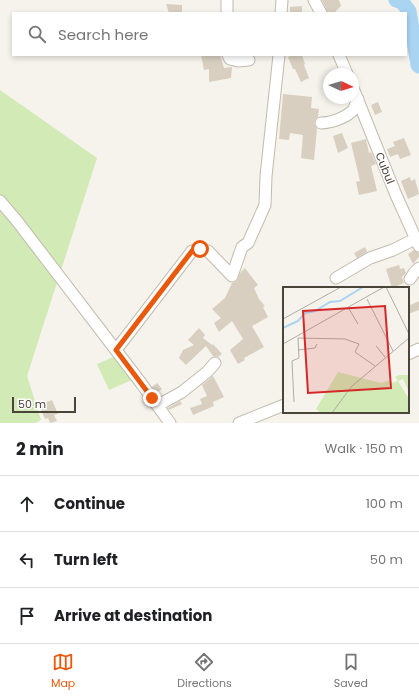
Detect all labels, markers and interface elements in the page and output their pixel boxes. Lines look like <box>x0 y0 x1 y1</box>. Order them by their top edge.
search box <box>12 12 407 56</box>
icon: search <box>26 23 48 45</box>
text: Search here <box>58 24 148 45</box>
north arrow <box>323 68 359 104</box>
street label: Cubul <box>371 150 399 186</box>
route start <box>191 240 209 258</box>
inset map <box>283 287 409 413</box>
route end <box>143 389 161 407</box>
scale bar <box>12 395 76 414</box>
text: 50 m <box>18 396 46 412</box>
text: 2 min <box>16 437 64 461</box>
text: Walk · 150 m <box>325 439 403 458</box>
icon: ahead <box>16 493 38 515</box>
text: Continue <box>54 493 125 514</box>
text: 100 m <box>366 494 403 513</box>
icon: left <box>16 549 38 571</box>
text: Turn left <box>54 549 118 570</box>
text: 50 m <box>370 550 403 569</box>
icon: arrive <box>16 605 38 627</box>
text: Arrive at destination <box>54 605 212 626</box>
tab: Map <box>51 651 75 692</box>
tab: Directions <box>177 651 232 692</box>
tab: Saved <box>334 651 368 692</box>

